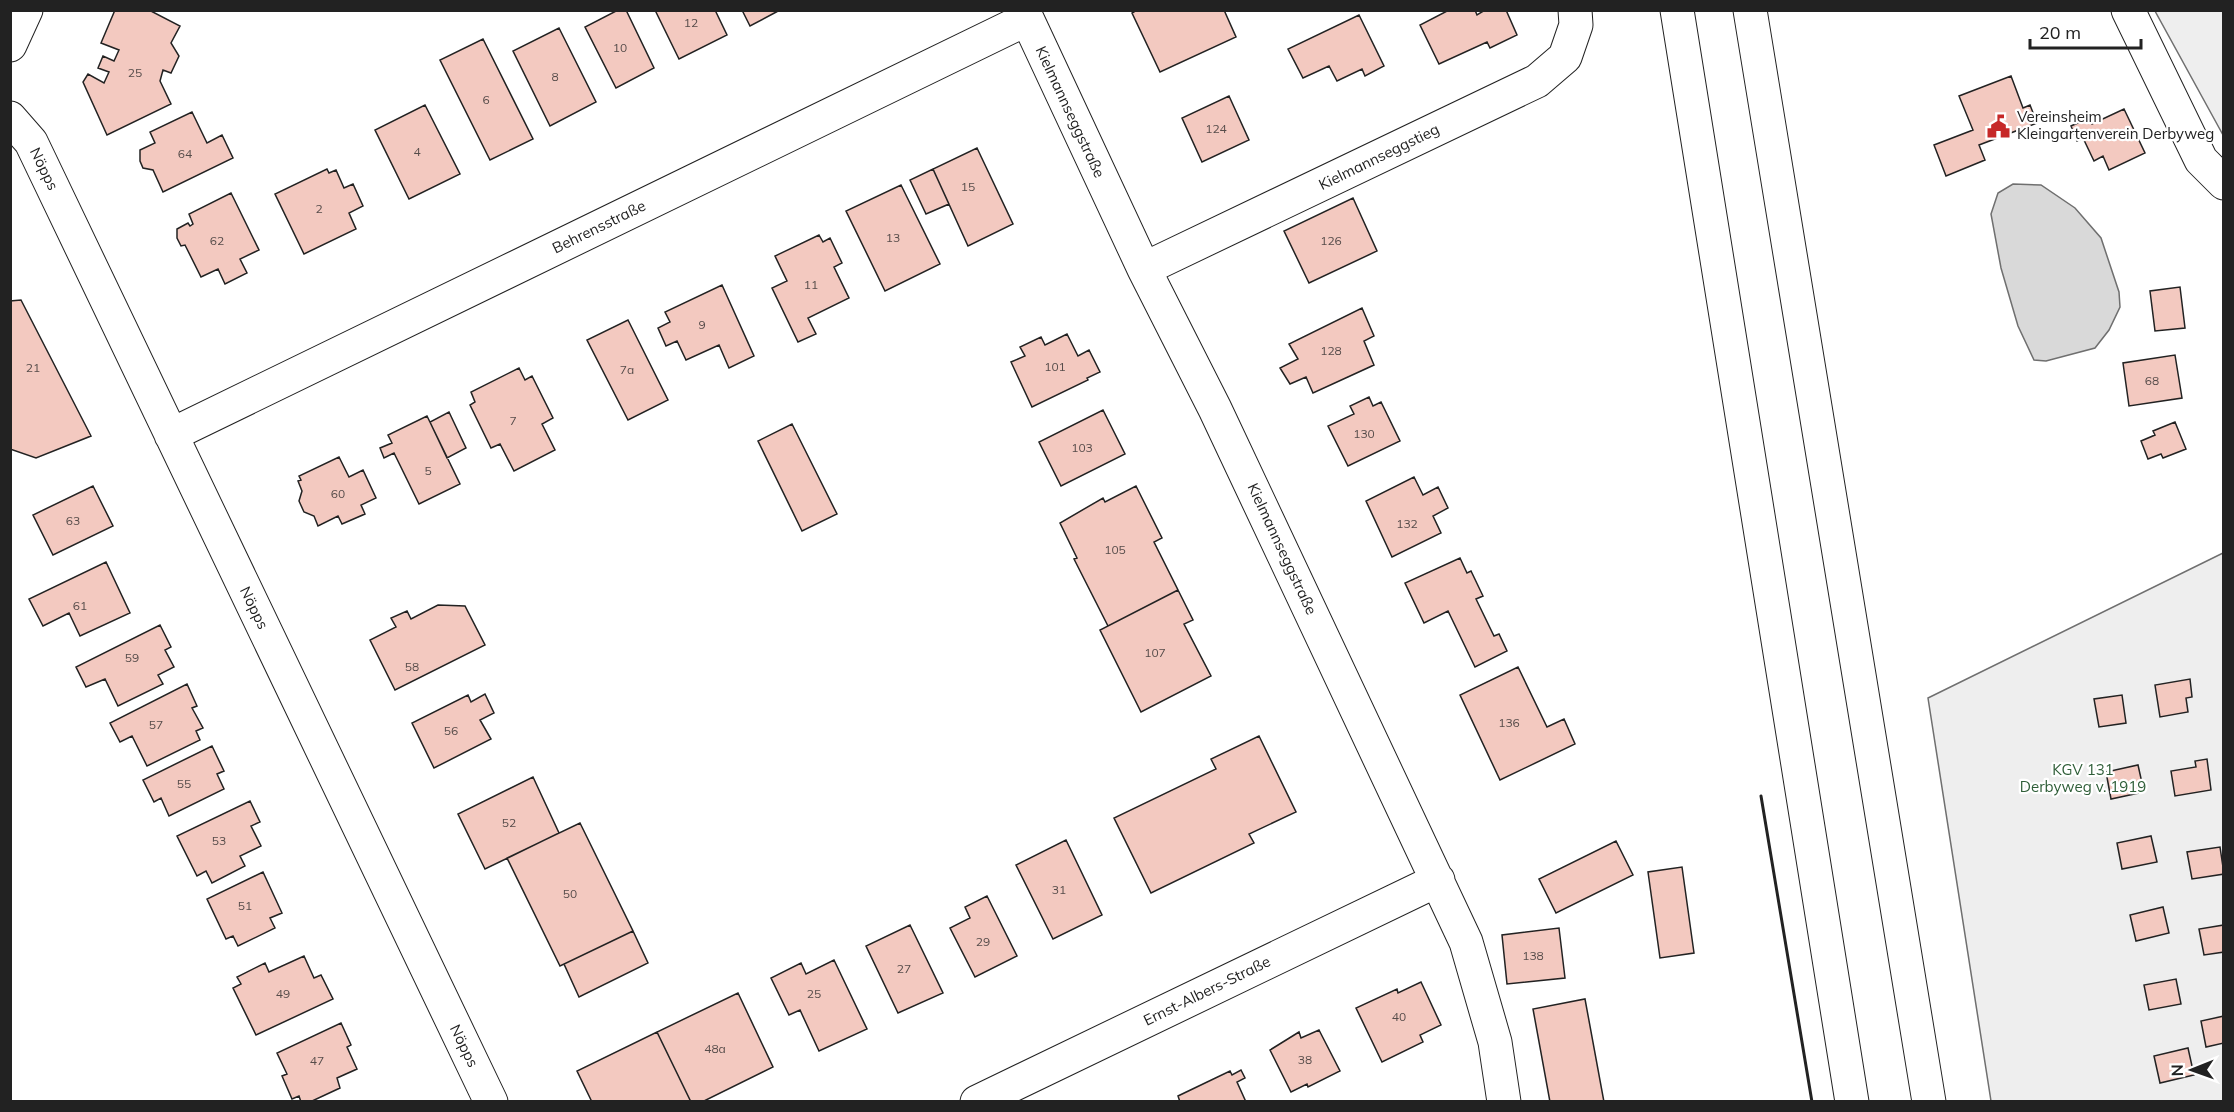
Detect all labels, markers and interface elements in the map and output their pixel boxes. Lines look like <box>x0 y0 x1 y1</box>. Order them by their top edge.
scale bar <box>2030 12 2141 50</box>
house number: 12 <box>684 15 698 30</box>
text: 20 m <box>2039 21 2081 44</box>
house number: 10 <box>613 40 627 55</box>
street label: Kielmannseggstraße <box>1032 43 1109 181</box>
house number: 25 <box>128 65 142 80</box>
house number: 8 <box>551 69 559 84</box>
house number: 6 <box>482 92 490 107</box>
place label: Vereinsheim Kleingartenverein Derbyweg <box>2017 107 2214 143</box>
public building icon: Vereinsheim Kleingartenverein Derbyweg <box>1986 113 2012 139</box>
street label: Kielmannseggstieg <box>1315 119 1442 194</box>
house number: 124 <box>1205 121 1227 136</box>
street label: Nöpps <box>26 144 63 193</box>
house number: 4 <box>413 144 421 159</box>
house number: 64 <box>178 146 192 161</box>
house number: 15 <box>961 179 975 194</box>
street label: Behrensstraße <box>549 196 649 257</box>
house number: 2 <box>315 201 323 216</box>
house number: 13 <box>886 230 900 245</box>
house number: 62 <box>210 233 224 248</box>
house number: 126 <box>1320 233 1342 248</box>
house number: 11 <box>804 277 818 292</box>
house number: 9 <box>698 317 706 332</box>
house number: 128 <box>1320 343 1342 358</box>
house number: 101 <box>1044 359 1066 374</box>
house number: 21 <box>26 360 40 375</box>
house number: 7a <box>620 362 634 377</box>
house number: 68 <box>2145 373 2159 388</box>
house number: 7 <box>509 413 517 428</box>
house number: 130 <box>1353 426 1375 441</box>
house number: 103 <box>1071 440 1093 455</box>
house number: 5 <box>424 463 432 478</box>
street label: Kielmannseggstraße <box>1244 480 1321 618</box>
house number: 60 <box>331 486 345 501</box>
house number: 63 <box>66 513 80 528</box>
house number: 132 <box>1396 516 1418 531</box>
house number: 105 <box>1104 542 1126 557</box>
street label: Nöpps <box>236 583 273 632</box>
house number: 61 <box>73 598 87 613</box>
house number: 107 <box>1144 645 1166 660</box>
house number: 59 <box>125 650 139 665</box>
house number: 58 <box>405 659 419 674</box>
house number: 136 <box>1498 715 1520 730</box>
house number: 57 <box>149 717 163 732</box>
house number: 56 <box>444 723 458 738</box>
park label: KGV 131 Derbyweg v. 1919 <box>2020 760 2146 796</box>
house number: 55 <box>177 776 191 791</box>
house number: 52 <box>502 815 516 830</box>
house number: 53 <box>212 833 226 848</box>
house number: 31 <box>1052 882 1066 897</box>
house number: 50 <box>563 886 577 901</box>
house number: 51 <box>238 898 252 913</box>
house number: 29 <box>976 934 990 949</box>
house number: 138 <box>1522 948 1544 963</box>
street label: Ernst-Albers-Straße <box>1140 952 1273 1030</box>
house number: 27 <box>897 961 911 976</box>
house number: 49 <box>276 986 290 1001</box>
house number: 25 <box>807 986 821 1001</box>
house number: 40 <box>1392 1009 1406 1024</box>
street label: Nöpps <box>446 1021 483 1070</box>
north arrow <box>2162 1040 2222 1100</box>
house number: 48a <box>704 1041 726 1056</box>
house number: 38 <box>1298 1052 1312 1067</box>
house number: 47 <box>310 1053 324 1068</box>
text: N <box>2167 1064 2187 1076</box>

